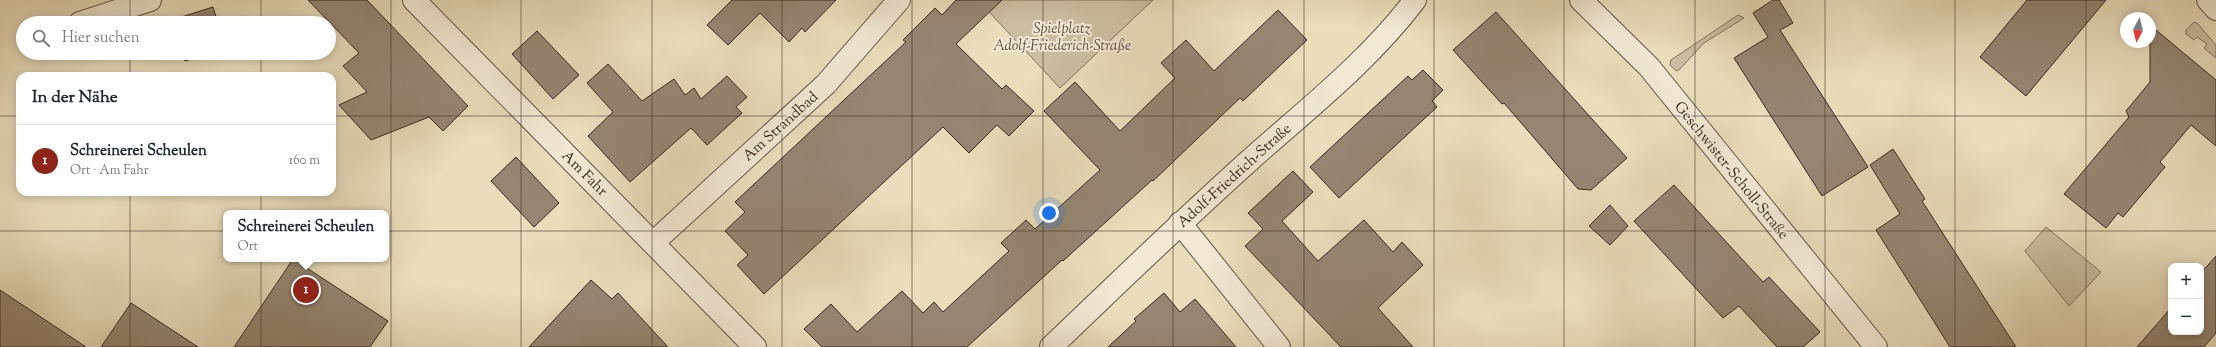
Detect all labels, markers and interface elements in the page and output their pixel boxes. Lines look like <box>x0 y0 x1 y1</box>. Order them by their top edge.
north arrow <box>2120 12 2156 48</box>
search box <box>16 16 336 60</box>
park label: Spielplatz Adolf-Friederich-Straße <box>993 19 1131 57</box>
icon: search <box>30 27 52 49</box>
text: Hier suchen <box>62 28 140 49</box>
text: In der Nähe <box>32 86 118 110</box>
street label: Am Strandbad <box>739 87 824 167</box>
street label: Geschwister-Scholl-Straße <box>1669 98 1793 244</box>
street label: Adolf-Friedrich-Straße <box>1173 119 1297 233</box>
text: Schreinerei Scheulen <box>70 141 207 162</box>
street label: Am Fahr <box>556 146 612 202</box>
text: 1 <box>43 152 47 170</box>
text: 160 m <box>289 152 320 170</box>
text: Ort · Am Fahr <box>70 162 149 180</box>
your location <box>1039 203 1059 223</box>
popup <box>223 210 389 262</box>
text: Schreinerei Scheulen <box>238 217 374 238</box>
text: Ort <box>238 238 258 256</box>
map controls <box>2168 263 2204 335</box>
button: + <box>2168 263 2204 299</box>
pin: 1 <box>293 275 319 305</box>
button: − <box>2168 299 2204 335</box>

